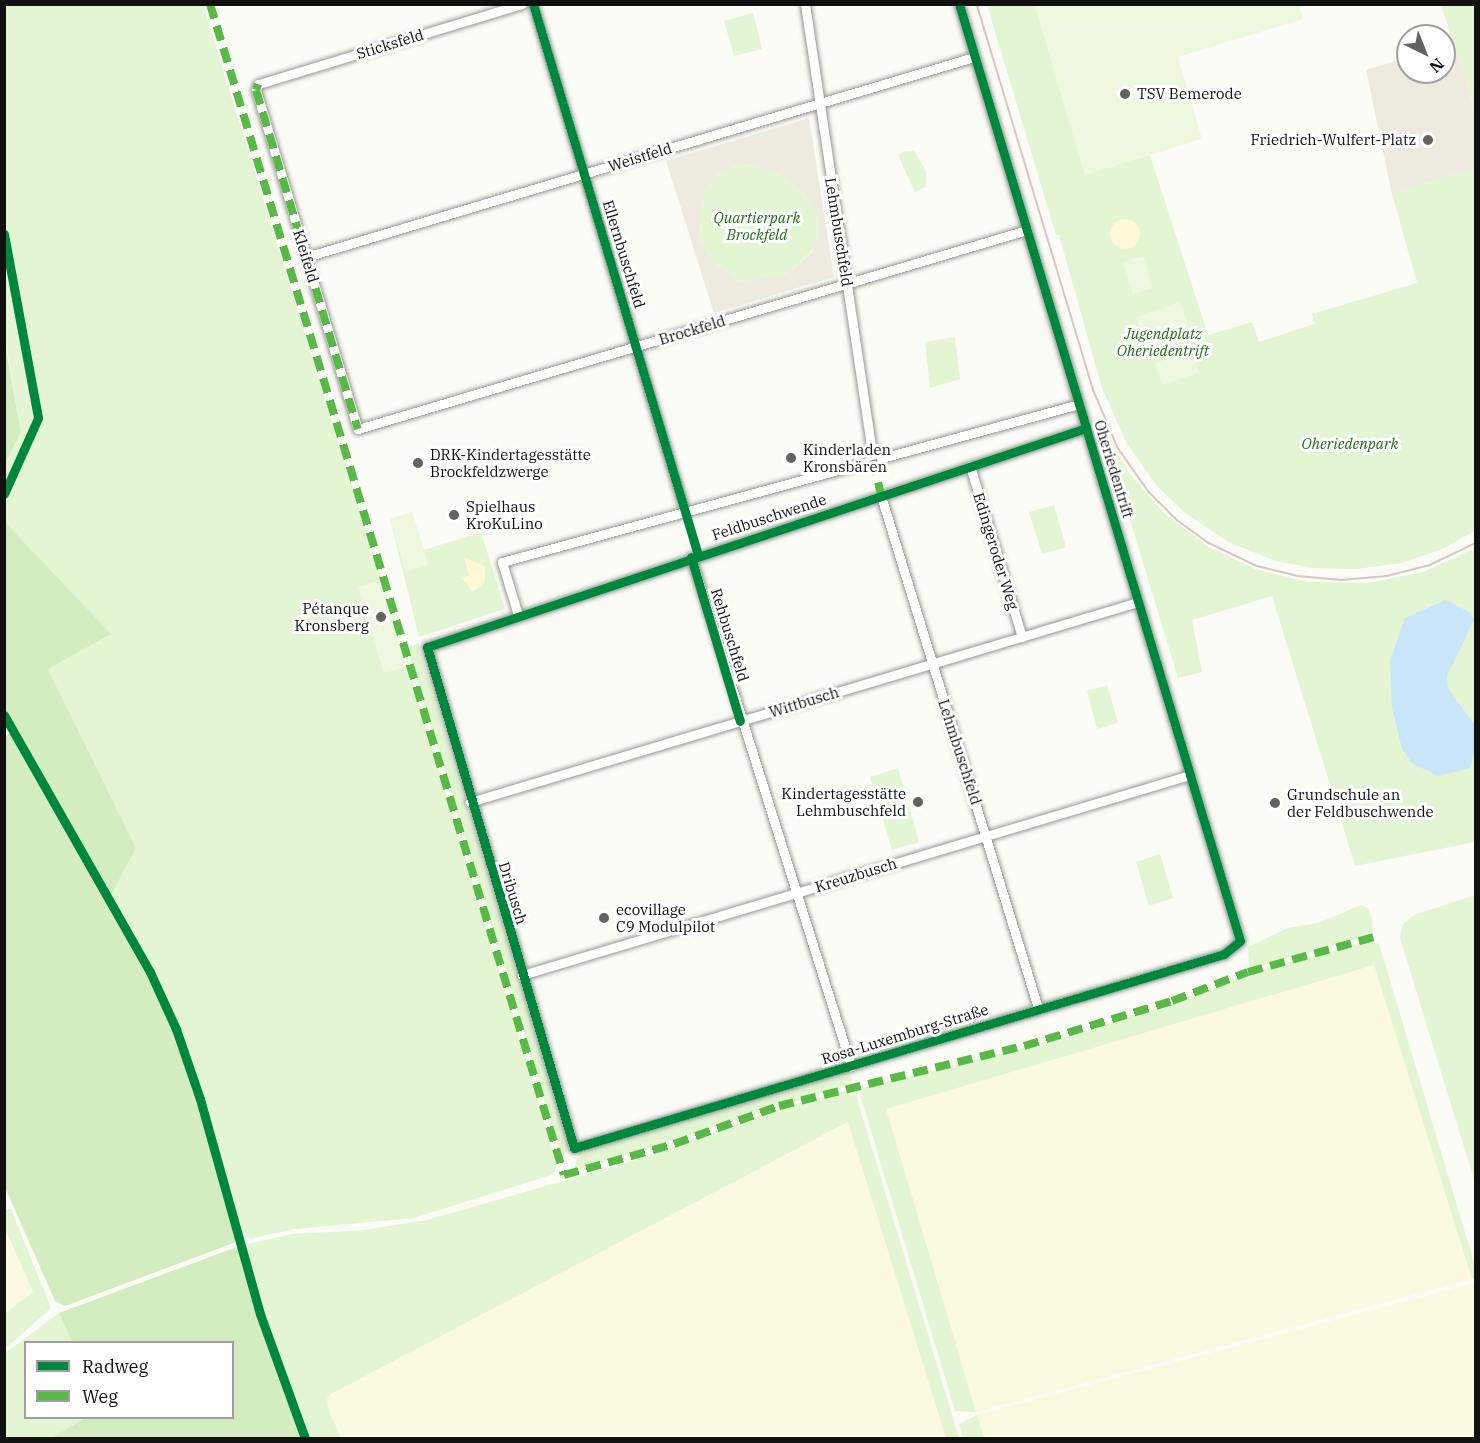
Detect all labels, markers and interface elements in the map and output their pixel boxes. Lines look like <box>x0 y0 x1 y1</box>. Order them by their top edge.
north arrow <box>1396 24 1456 84</box>
street label: Sticksfeld <box>354 25 426 63</box>
text: N <box>1425 54 1448 77</box>
place label: TSV Bemerode <box>1137 85 1242 103</box>
marker: TSV Bemerode <box>1118 87 1132 101</box>
place label: Friedrich-Wulfert-Platz <box>1251 131 1416 149</box>
marker: Friedrich-Wulfert-Platz <box>1421 133 1435 147</box>
street label: Weistfeld <box>606 139 674 175</box>
street label: Lehmbuschfeld <box>822 176 856 288</box>
street label: Ellernbuschfeld <box>599 198 649 310</box>
park label: Quartierpark Brockfeld <box>714 208 800 243</box>
street label: Kleifeld <box>289 227 323 285</box>
street label: Brockfeld <box>657 311 727 349</box>
park label: Jugendplatz Oheriedentrift <box>1117 324 1209 359</box>
street label: Oheriedentrift <box>1091 418 1137 520</box>
park label: Oheriedenpark <box>1302 435 1398 453</box>
place label: Kinderladen Kronsbären <box>803 440 891 475</box>
place label: DRK-Kindertagesstätte Brockfeldzwerge <box>430 445 591 480</box>
marker: Kinderladen Kronsbären <box>784 451 798 465</box>
marker: DRK-Kindertagesstätte Brockfeldzwerge <box>411 456 425 470</box>
street label: Feldbuschwende <box>709 490 829 544</box>
street label: Edingeroder Weg <box>970 490 1022 612</box>
place label: Spielhaus KroKuLino <box>466 497 543 532</box>
marker: Spielhaus KroKuLino <box>447 508 461 522</box>
street label: Rehbuschfeld <box>707 586 753 684</box>
place label: Pétanque Kronsberg <box>295 599 369 634</box>
marker: Pétanque Kronsberg <box>374 610 388 624</box>
street label: Wittbusch <box>767 683 841 721</box>
street label: Lehmbuschfeld <box>934 697 986 807</box>
place label: Kindertagesstätte Lehmbuschfeld <box>781 784 906 819</box>
place label: Grundschule an der Feldbuschwende <box>1287 785 1434 820</box>
marker: Kindertagesstätte Lehmbuschfeld <box>911 795 925 809</box>
marker: Grundschule an der Feldbuschwende <box>1268 796 1282 810</box>
street label: Kreuzbusch <box>813 854 899 896</box>
street label: Dribusch <box>495 859 531 927</box>
place label: ecovillage C9 Modulpilot <box>616 900 715 935</box>
marker: ecovillage C9 Modulpilot <box>597 911 611 925</box>
street label: Rosa-Luxemburg-Straße <box>819 1000 991 1068</box>
legend <box>24 1341 234 1419</box>
text: Radweg <box>82 1355 148 1378</box>
text: Weg <box>82 1385 118 1408</box>

